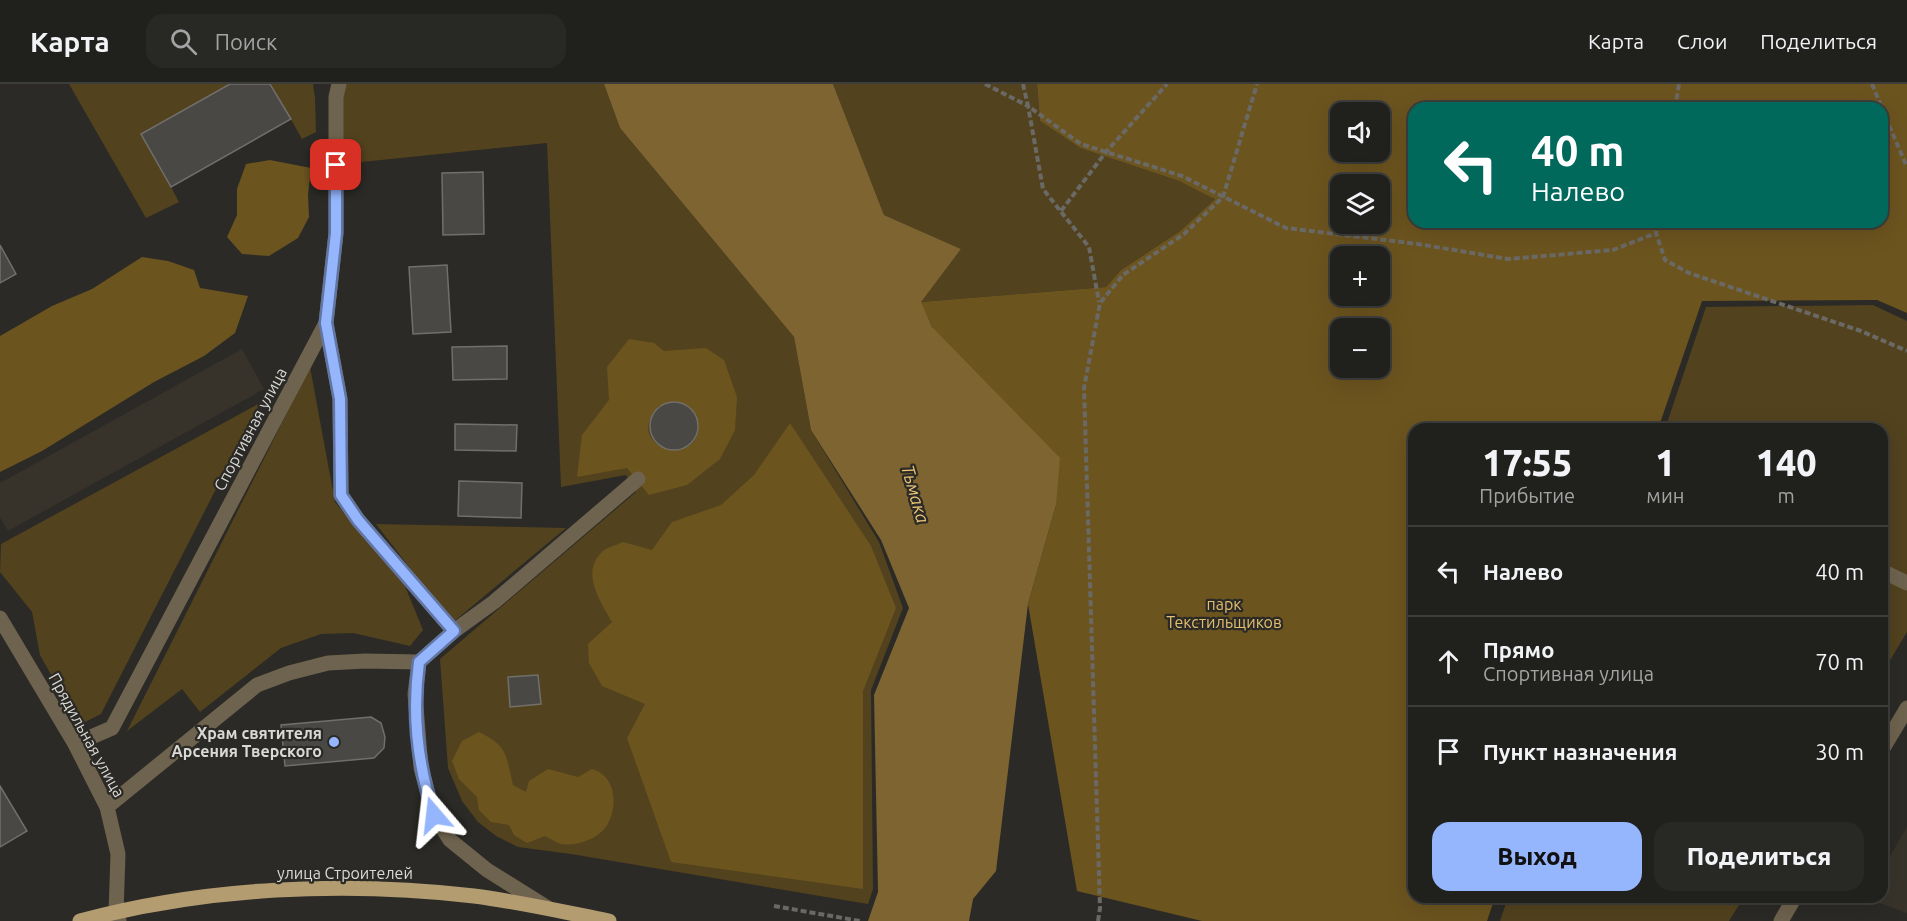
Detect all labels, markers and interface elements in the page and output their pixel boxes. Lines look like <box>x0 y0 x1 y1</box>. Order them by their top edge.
search box <box>146 14 566 68</box>
icon: search <box>167 25 200 58</box>
text: Карта <box>30 26 110 57</box>
text: Поиск <box>215 29 277 54</box>
text: Карта <box>1588 29 1644 53</box>
text: Слои <box>1677 29 1727 53</box>
text: Поделиться <box>1760 29 1877 53</box>
map controls <box>1330 102 1390 378</box>
button: sound <box>1330 102 1390 162</box>
icon: left <box>1432 126 1510 204</box>
text: 40 m <box>1531 127 1625 174</box>
pin <box>310 139 361 190</box>
icon: arrive <box>319 148 352 181</box>
button: layers <box>1330 174 1390 234</box>
text: Налево <box>1531 176 1625 206</box>
button: + <box>1330 246 1390 306</box>
button: − <box>1330 318 1390 378</box>
street label: Спортивная улица <box>210 364 290 494</box>
text: 17:55 <box>1482 442 1572 483</box>
text: 1 <box>1655 442 1676 483</box>
text: 140 <box>1756 442 1817 483</box>
water label: Тьмака <box>898 462 934 525</box>
text: Прибытие <box>1479 484 1575 507</box>
text: мин <box>1646 484 1684 507</box>
text: m <box>1778 484 1795 507</box>
icon: left <box>1432 555 1465 588</box>
text: Налево <box>1483 559 1563 584</box>
text: 40 m <box>1815 559 1864 584</box>
park label: парк Текстильщиков <box>1166 595 1282 631</box>
text: Прямо <box>1483 637 1554 662</box>
icon: ahead <box>1432 645 1465 678</box>
text: 70 m <box>1815 649 1864 674</box>
text: Спортивная улица <box>1483 662 1654 685</box>
street label: Прядильная улица <box>45 670 129 800</box>
place label: Храм святителя Арсения Тверского <box>172 724 322 760</box>
marker: Храм святителя Арсения Тверского <box>327 735 341 749</box>
icon: arrive <box>1432 735 1465 768</box>
text: Пункт назначения <box>1483 739 1677 764</box>
text: 30 m <box>1815 739 1864 764</box>
position arrow <box>402 783 466 847</box>
button: Выход <box>1432 822 1642 891</box>
button: Поделиться <box>1654 822 1864 891</box>
street label: улица Строителей <box>277 864 413 882</box>

